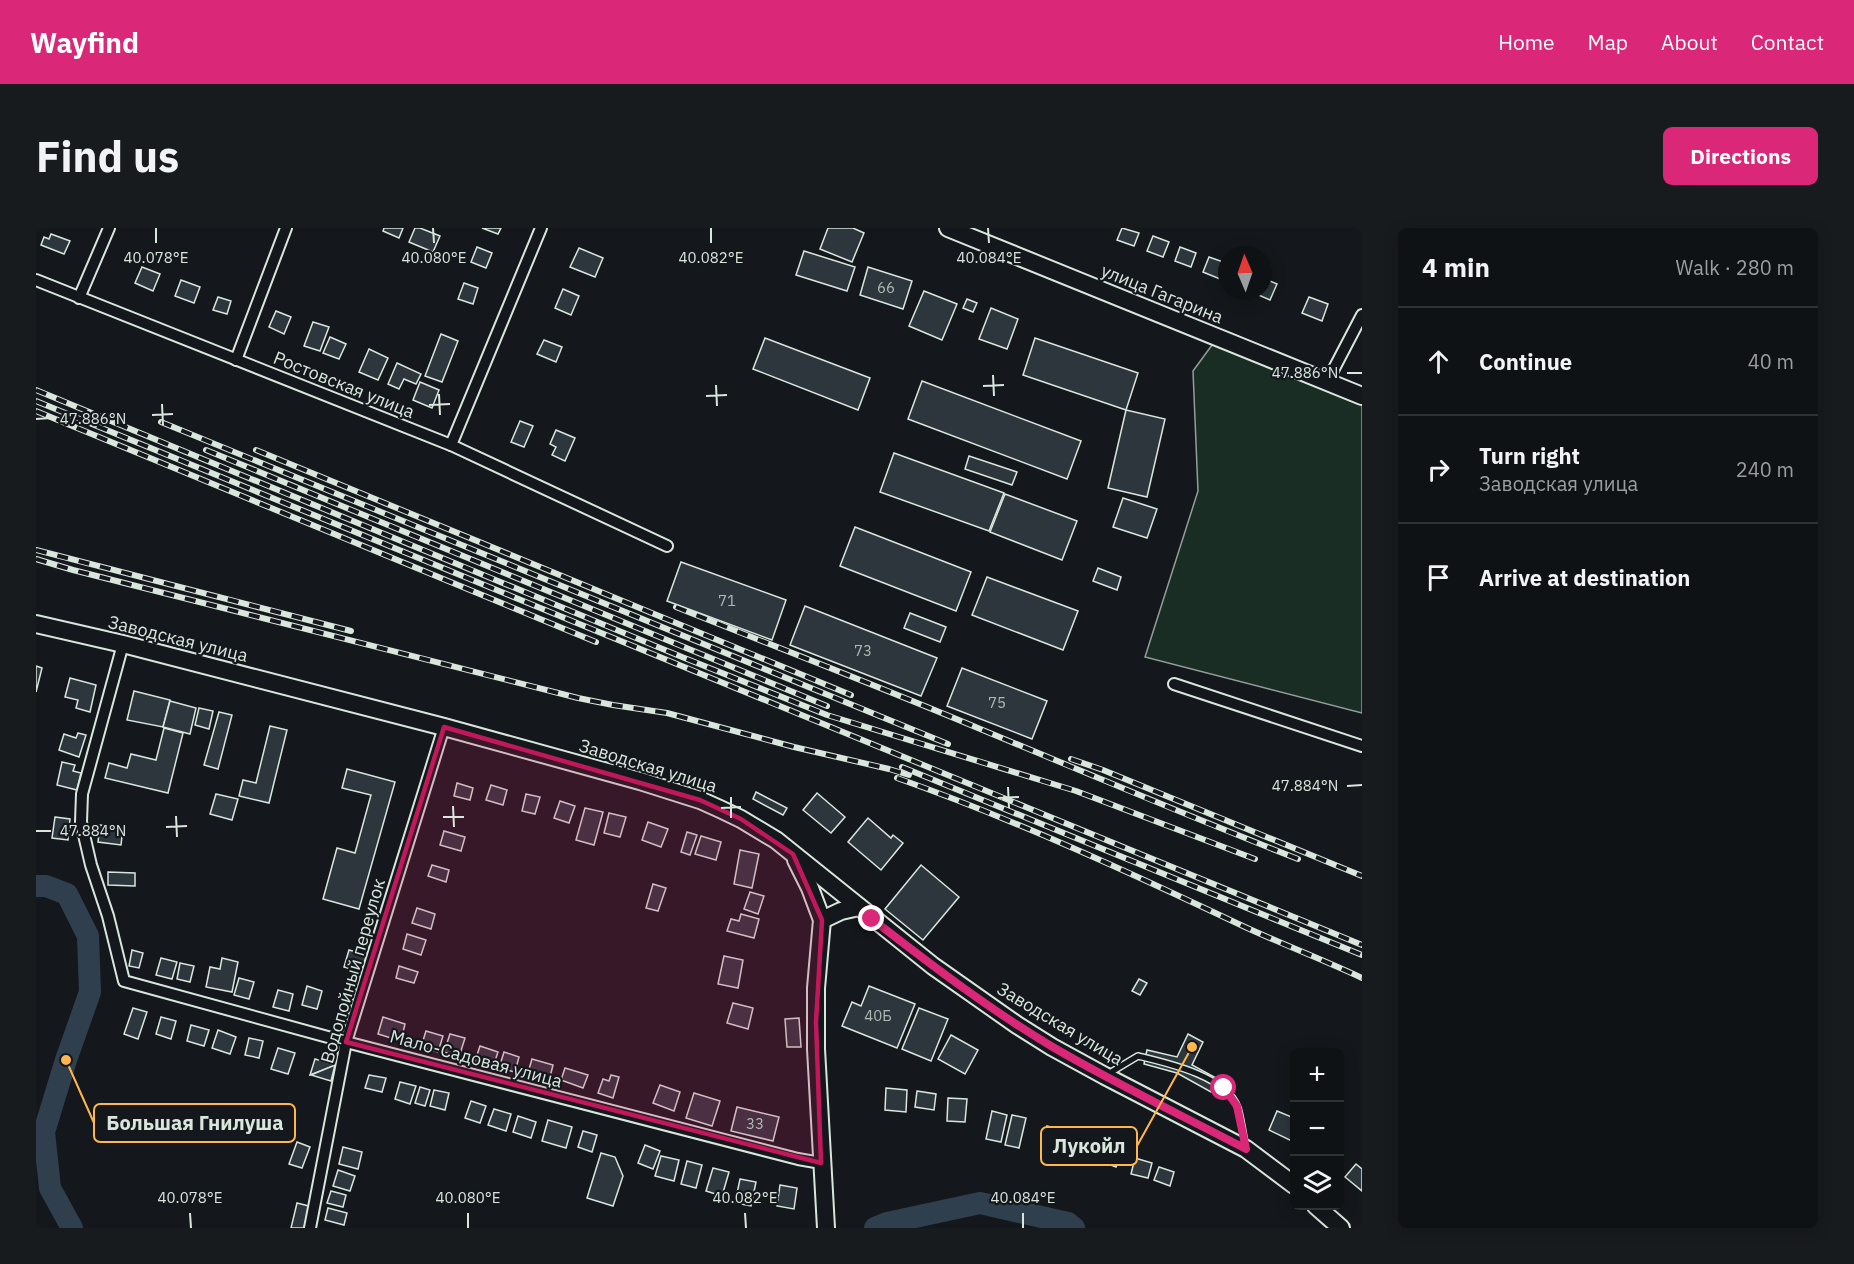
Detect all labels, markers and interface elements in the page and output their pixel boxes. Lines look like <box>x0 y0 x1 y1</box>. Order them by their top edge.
text: Wayfind <box>30 24 139 61</box>
text: Home <box>1498 28 1555 56</box>
text: Map <box>1588 28 1628 56</box>
text: About <box>1661 28 1718 56</box>
text: Contact <box>1751 28 1824 56</box>
button: Directions <box>1663 127 1818 185</box>
text: Find us <box>36 129 179 184</box>
north arrow <box>1218 246 1272 300</box>
text: 40.078°E <box>124 248 188 267</box>
text: 40.080°E <box>402 248 466 267</box>
text: 40.082°E <box>679 248 743 267</box>
text: 40.084°E <box>957 248 1021 267</box>
text: 4 min <box>1422 250 1490 284</box>
text: Walk · 280 m <box>1676 254 1794 281</box>
street label: улица Гагарина <box>1098 259 1227 329</box>
house number: 66 <box>877 278 895 297</box>
icon: ahead <box>1422 345 1455 378</box>
street label: Ростовская улица <box>270 346 419 423</box>
text: Continue <box>1479 347 1572 376</box>
text: 40 m <box>1748 348 1794 375</box>
text: 47.886°N <box>1272 363 1338 382</box>
text: 47.886°N <box>60 409 126 428</box>
text: Turn right <box>1479 441 1580 470</box>
icon: right <box>1422 453 1455 486</box>
text: 240 m <box>1736 456 1794 483</box>
text: Заводская улица <box>1479 470 1638 497</box>
icon: arrive <box>1422 561 1455 594</box>
text: Arrive at destination <box>1479 563 1690 592</box>
house number: 71 <box>718 591 736 610</box>
street label: Заводская улица <box>106 610 251 667</box>
house number: 73 <box>854 641 872 660</box>
house number: 75 <box>988 693 1006 712</box>
street label: Заводская улица <box>576 734 720 798</box>
text: 47.884°N <box>1272 776 1338 795</box>
text: 47.884°N <box>60 821 126 840</box>
street label: Водопойный переулок <box>315 876 390 1066</box>
route end <box>858 905 884 931</box>
street label: Заводская улица <box>993 977 1128 1071</box>
house number: 40Б <box>864 1006 892 1025</box>
street label: Мало-Садовая улица <box>387 1024 565 1093</box>
map controls <box>1290 1048 1344 1210</box>
button: + <box>1290 1048 1344 1102</box>
route start <box>1210 1074 1236 1100</box>
button: − <box>1290 1102 1344 1156</box>
callout: Большая Гнилуша <box>94 1104 295 1142</box>
text: Большая Гнилуша <box>106 1109 284 1136</box>
house number: 33 <box>746 1114 764 1133</box>
callout: Лукойл <box>1041 1127 1137 1165</box>
text: Лукойл <box>1053 1132 1125 1159</box>
button: layers <box>1290 1156 1344 1210</box>
text: 40.078°E <box>158 1188 222 1207</box>
text: 40.080°E <box>436 1188 500 1207</box>
text: 40.082°E <box>713 1188 777 1207</box>
text: 40.084°E <box>991 1188 1055 1207</box>

